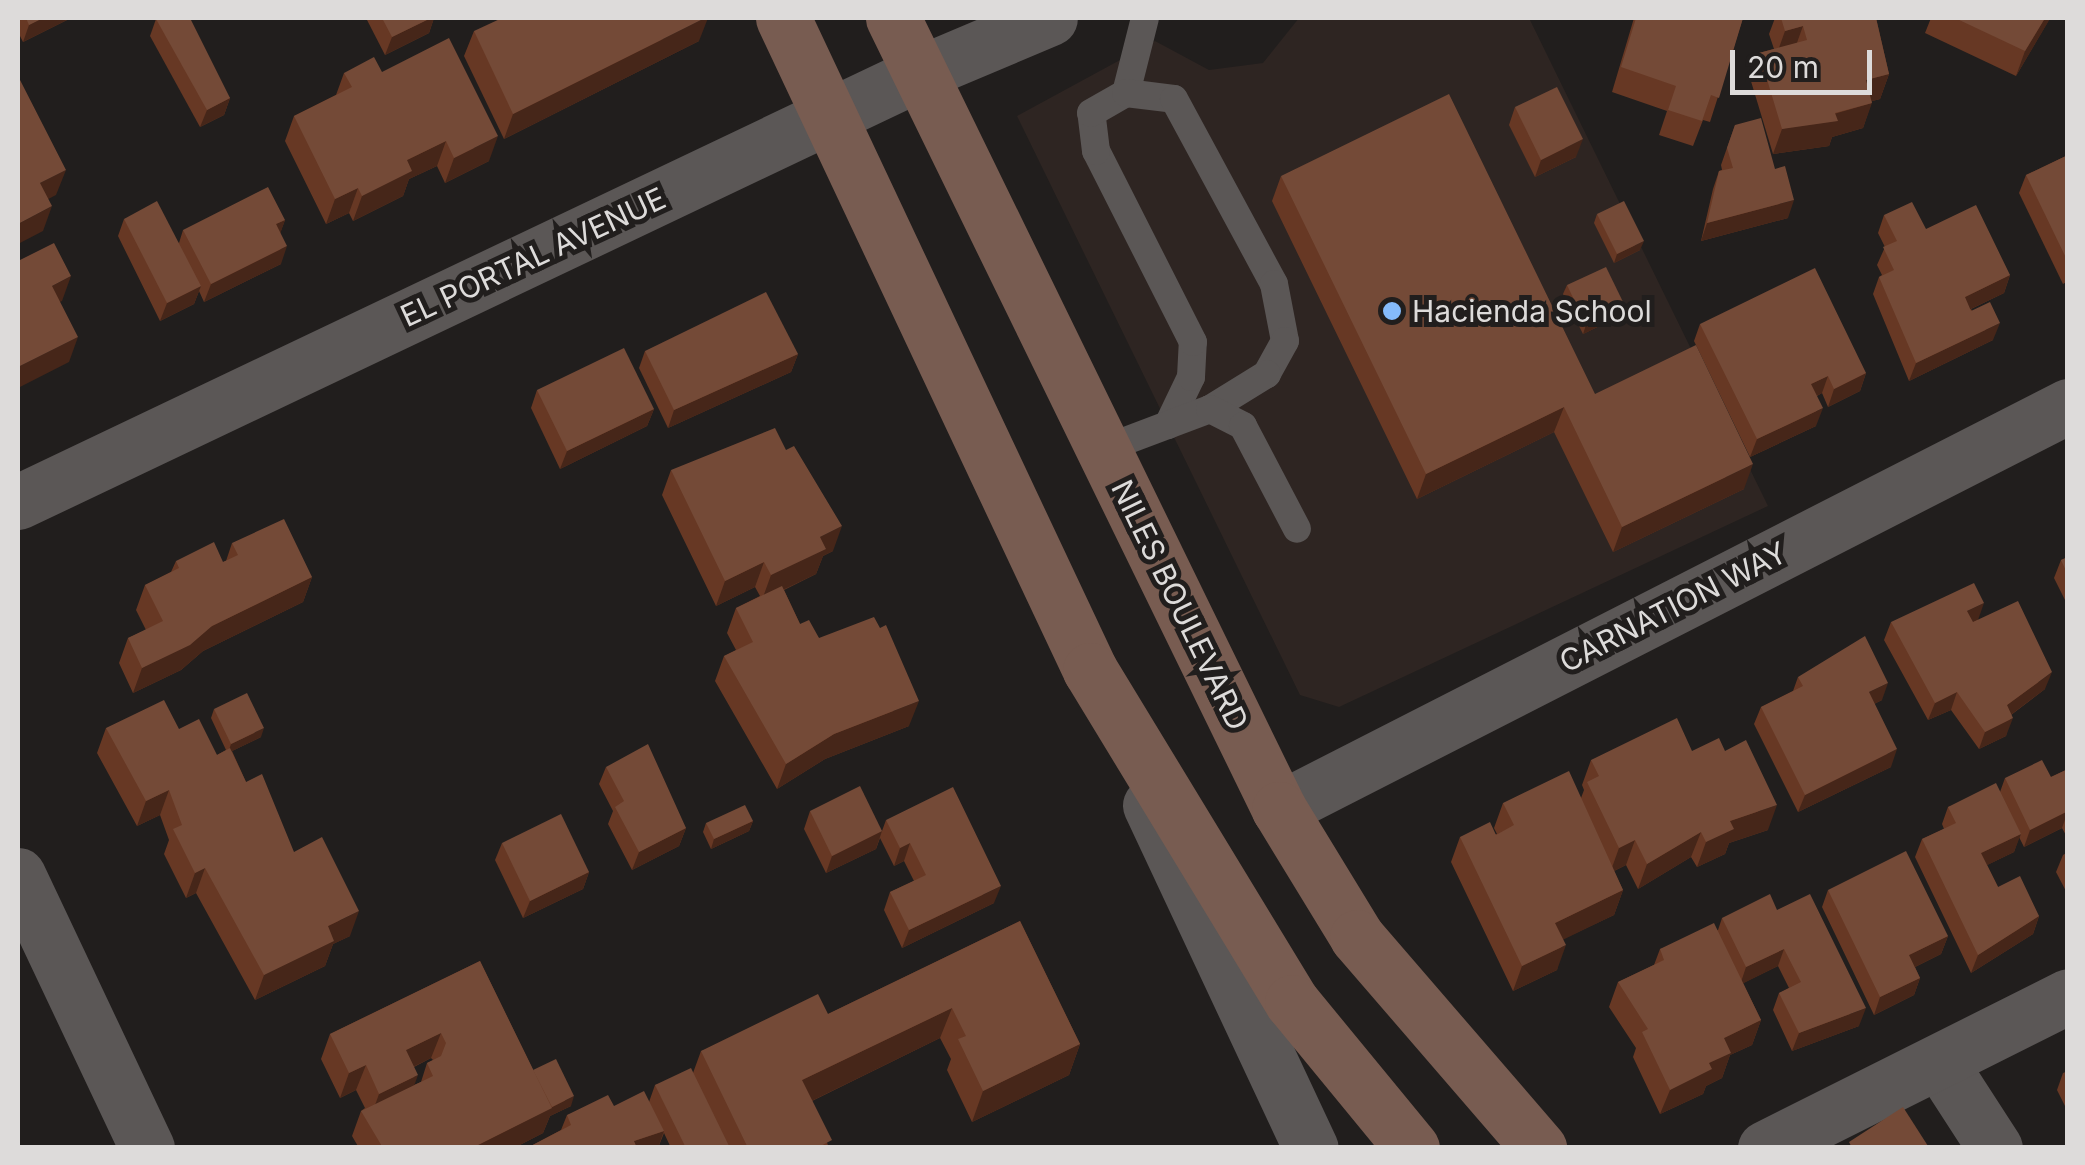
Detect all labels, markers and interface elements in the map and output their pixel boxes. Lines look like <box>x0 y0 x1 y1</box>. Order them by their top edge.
scale bar <box>1735 30 1878 92</box>
text: 20 m <box>1747 49 1819 85</box>
street label: EL PORTAL AVENUE <box>395 180 671 334</box>
place label: Hacienda School <box>1412 293 1652 329</box>
marker: Hacienda School <box>1381 300 1403 322</box>
street label: NILES BOULEVARD <box>1104 474 1256 736</box>
street label: CARNATION WAY <box>1553 534 1793 680</box>

